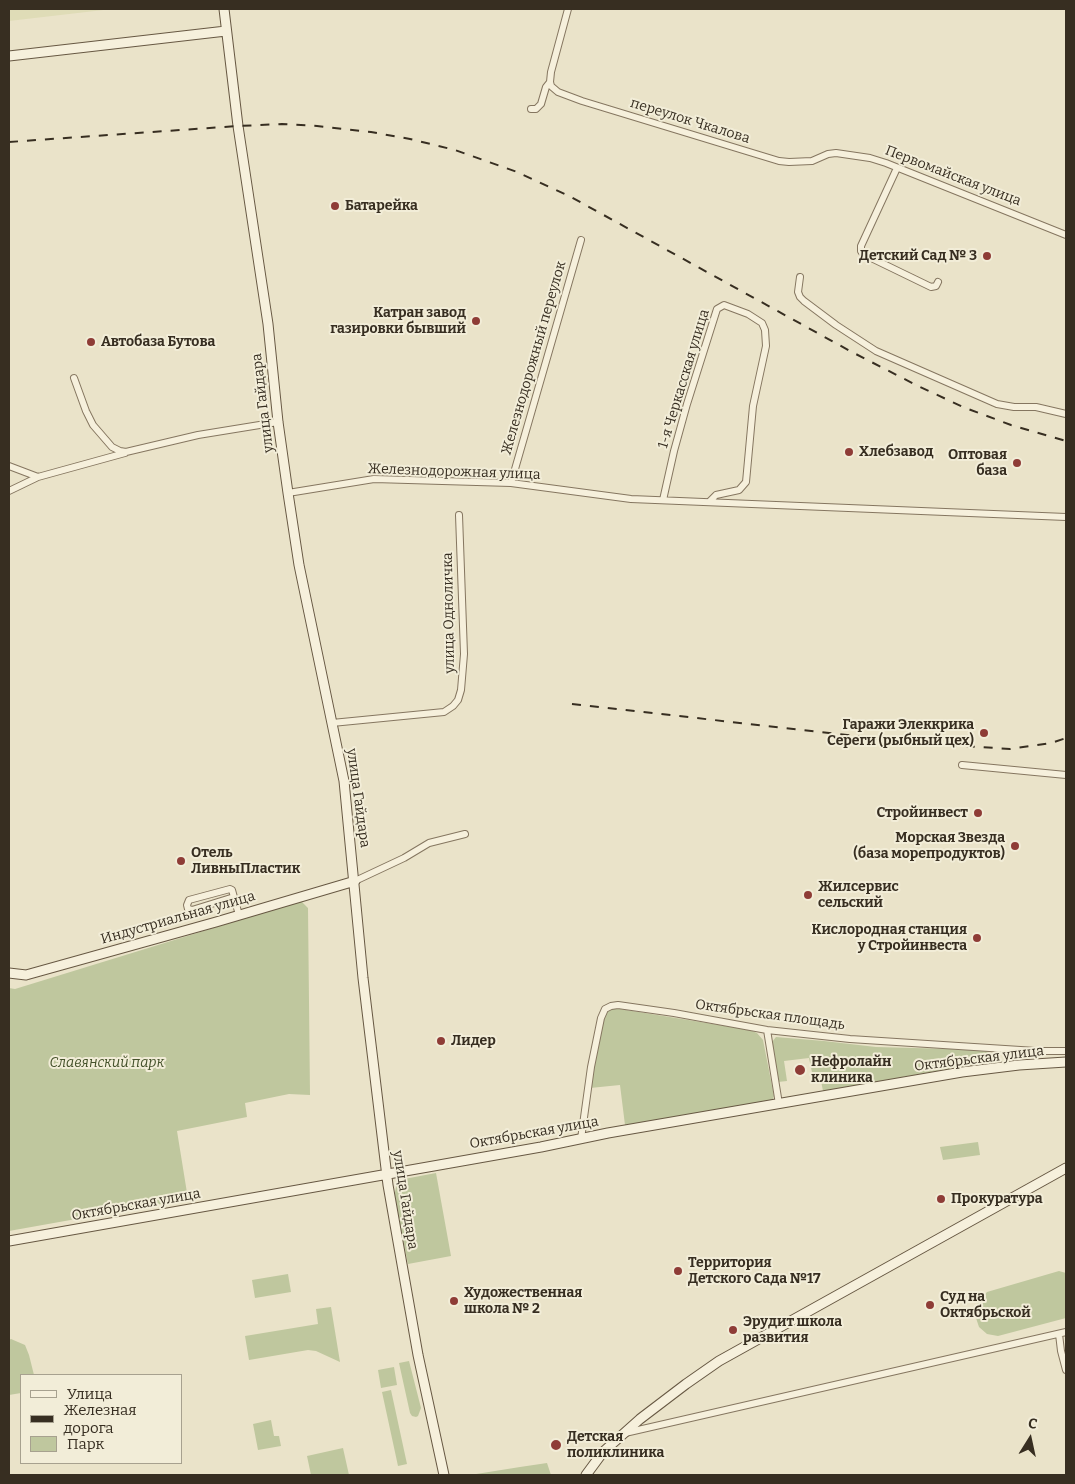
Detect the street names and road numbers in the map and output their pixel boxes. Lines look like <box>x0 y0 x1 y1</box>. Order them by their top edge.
street label: переулок Чкалова <box>628 95 752 147</box>
street label: Первомайская улица <box>883 142 1023 210</box>
street label: Железнодорожный переулок <box>498 259 570 457</box>
street label: 1-я Черкасская улица <box>655 307 713 451</box>
street label: улица Гайдара <box>249 352 277 454</box>
street label: Железнодорожная улица <box>367 461 541 483</box>
street label: улица Одноличка <box>440 552 458 674</box>
street label: улица Гайдара <box>343 747 373 849</box>
street label: Индустриальная улица <box>99 888 257 948</box>
street label: Октябрьская площадь <box>694 996 846 1034</box>
street label: Октябрьская улица <box>913 1043 1045 1075</box>
street label: Октябрьская улица <box>468 1113 600 1153</box>
street label: улица Гайдара <box>389 1149 421 1251</box>
street label: Октябрьская улица <box>70 1185 202 1225</box>

